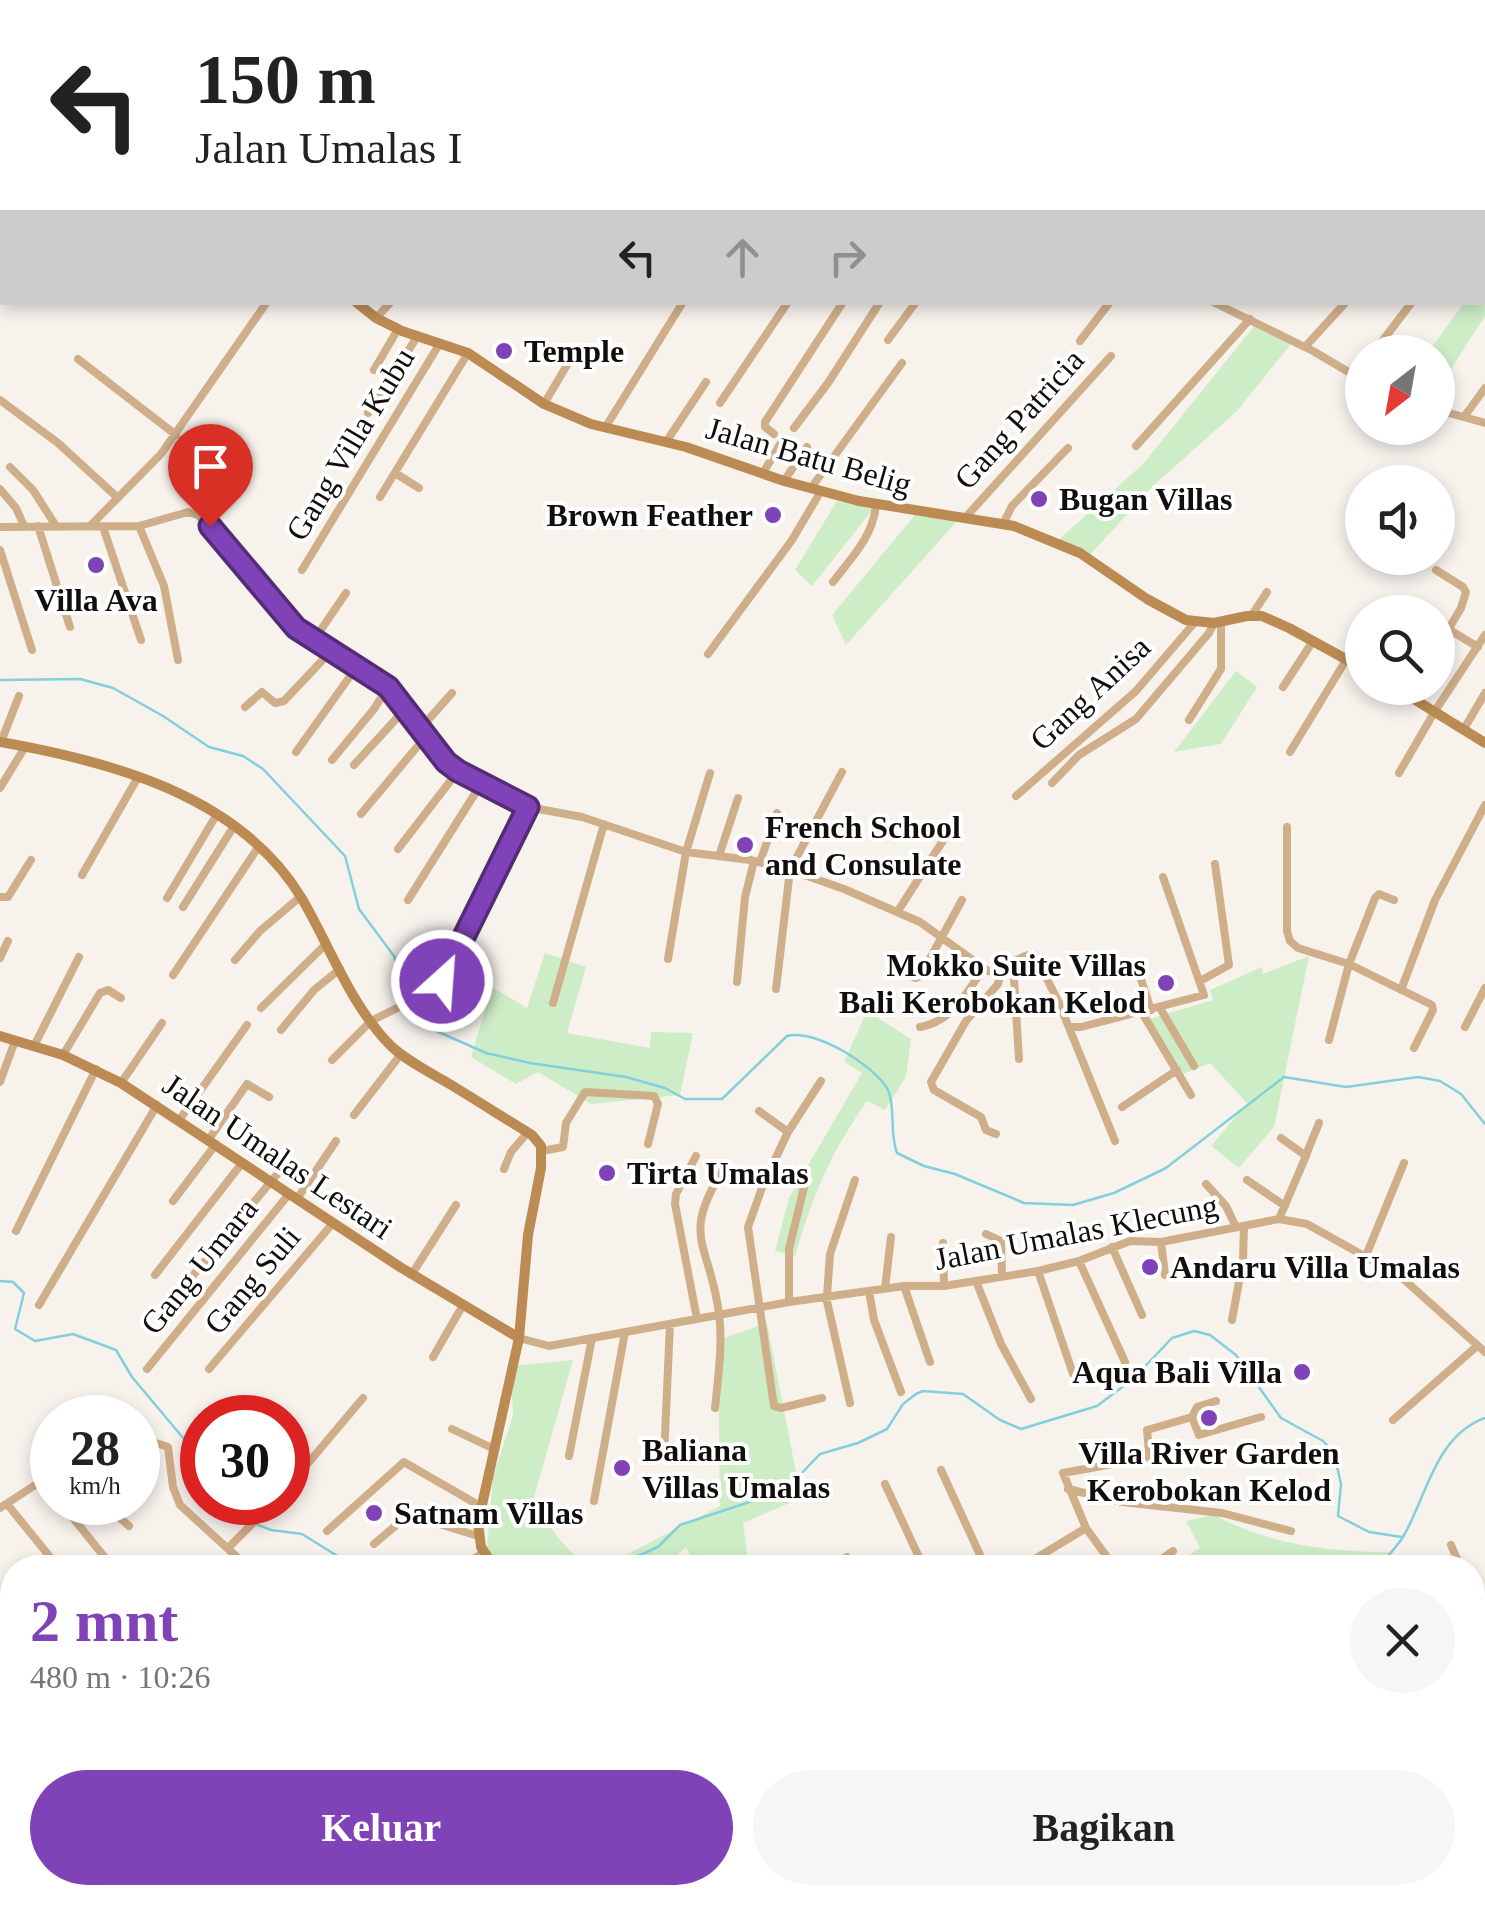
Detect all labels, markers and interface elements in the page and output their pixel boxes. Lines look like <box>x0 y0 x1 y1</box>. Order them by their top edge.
icon: left <box>30 40 160 170</box>
text: 150 m <box>195 41 376 118</box>
text: Jalan Umalas I <box>195 123 462 173</box>
icon: left <box>610 230 665 285</box>
icon: ahead <box>715 230 770 285</box>
icon: right <box>820 230 875 285</box>
place label: Temple <box>524 333 624 369</box>
north arrow <box>1345 335 1455 445</box>
map controls <box>1345 335 1455 705</box>
marker: Temple <box>493 340 515 362</box>
street label: Gang Villa Kubu <box>278 341 422 547</box>
street label: Gang Patricia <box>947 342 1091 496</box>
street label: Jalan Batu Belig <box>702 410 916 502</box>
pin <box>168 424 253 527</box>
icon: arrive <box>183 439 238 494</box>
button: sound <box>1345 465 1455 575</box>
place label: Bugan Villas <box>1059 481 1232 517</box>
marker: Bugan Villas <box>1028 488 1050 510</box>
place label: Brown Feather <box>547 497 753 533</box>
marker: Brown Feather <box>762 504 784 526</box>
marker: Villa Ava <box>85 554 107 576</box>
place label: Villa Ava <box>34 582 158 618</box>
button: search <box>1345 595 1455 705</box>
street label: Gang Anisa <box>1023 629 1157 757</box>
place label: French School and Consulate <box>765 809 962 882</box>
marker: French School and Consulate <box>734 834 756 856</box>
position arrow <box>390 929 494 1033</box>
place label: Mokko Suite Villas Bali Kerobokan Kelod <box>839 947 1146 1020</box>
marker: Mokko Suite Villas Bali Kerobokan Kelod <box>1155 972 1177 994</box>
street label: Jalan Umalas Lestari <box>157 1066 399 1246</box>
place label: Tirta Umalas <box>627 1155 809 1191</box>
marker: Tirta Umalas <box>596 1162 618 1184</box>
street label: Jalan Umalas Klecung <box>931 1187 1221 1277</box>
street label: Gang Umara <box>133 1191 265 1341</box>
street label: Gang Suli <box>197 1219 307 1341</box>
place label: Andaru Villa Umalas <box>1170 1249 1460 1285</box>
marker: Andaru Villa Umalas <box>1139 1256 1161 1278</box>
place label: Aqua Bali Villa <box>1072 1354 1282 1390</box>
marker: Aqua Bali Villa <box>1291 1361 1313 1383</box>
speed limit sign: 30 <box>180 1395 310 1525</box>
marker: Villa River Garden Kerobokan Kelod <box>1198 1407 1220 1429</box>
text: 28 <box>70 1420 120 1476</box>
place label: Baliana Villas Umalas <box>642 1432 830 1505</box>
place label: Villa River Garden Kerobokan Kelod <box>1078 1435 1340 1508</box>
marker: Baliana Villas Umalas <box>611 1457 633 1479</box>
text: km/h <box>69 1472 121 1499</box>
place label: Satnam Villas <box>394 1495 583 1531</box>
marker: Satnam Villas <box>363 1502 385 1524</box>
text: 2 mnt <box>30 1588 178 1654</box>
button: close <box>1350 1588 1455 1693</box>
text: 480 m · 10:26 <box>30 1659 210 1695</box>
button: Keluar <box>30 1770 733 1885</box>
button: Bagikan <box>753 1770 1455 1885</box>

